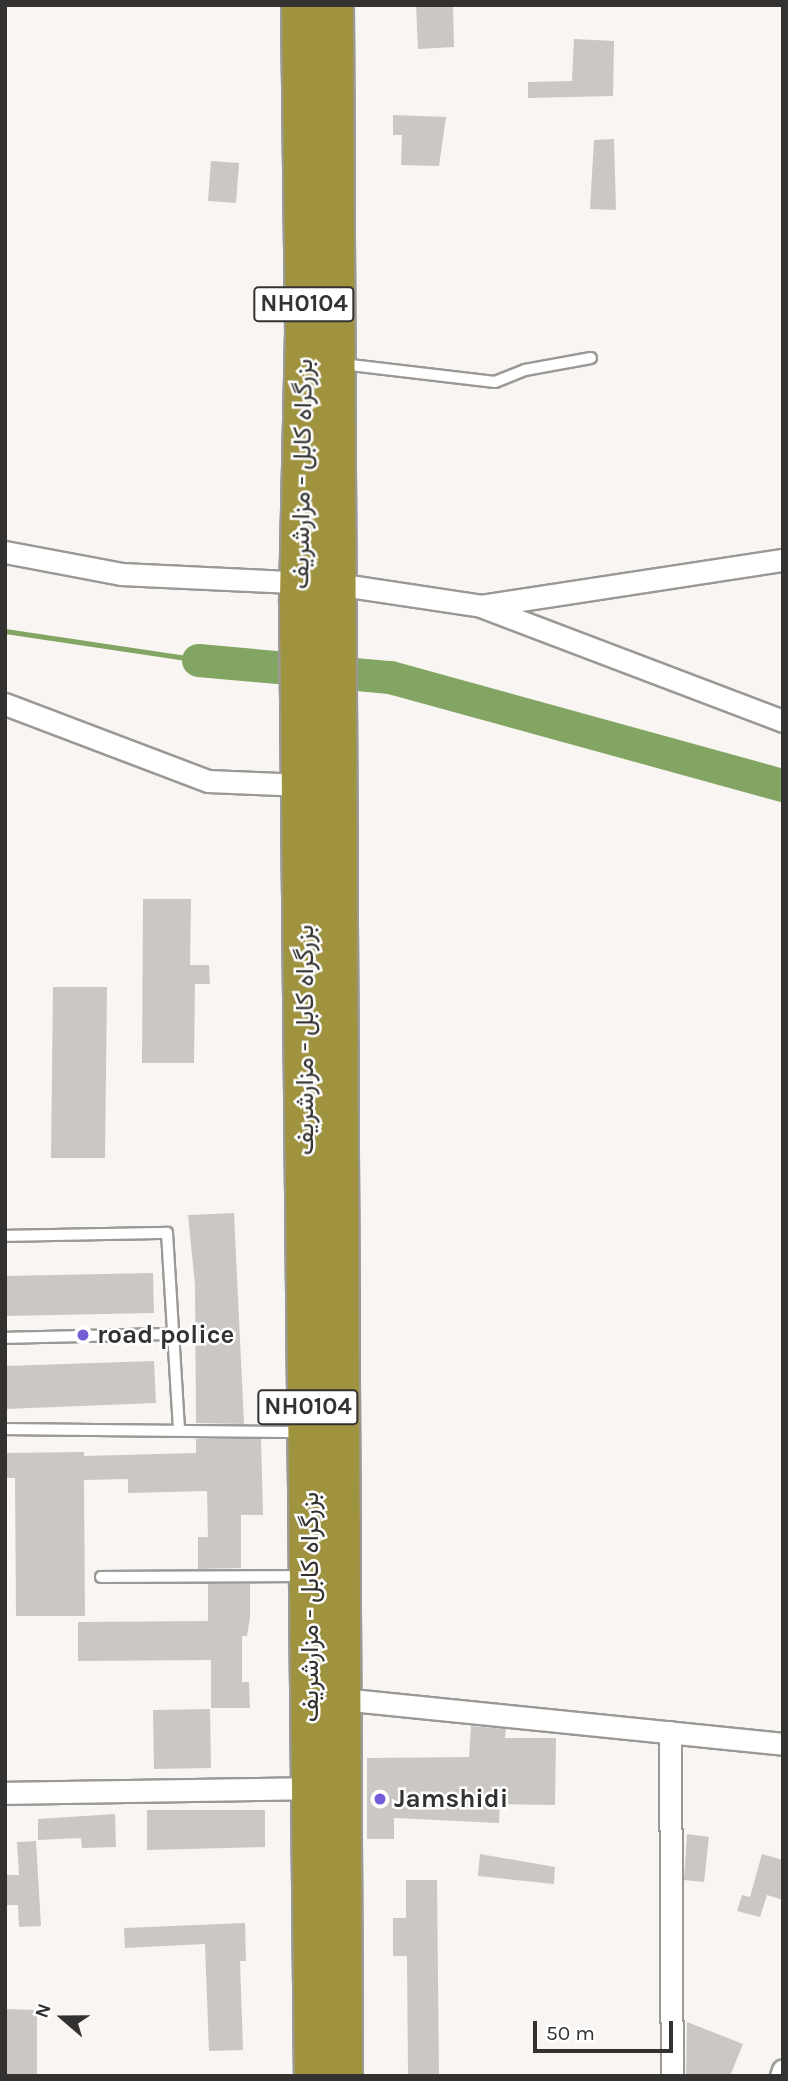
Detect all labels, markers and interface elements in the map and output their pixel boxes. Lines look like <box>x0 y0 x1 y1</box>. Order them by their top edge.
road number: NH0104 <box>253 284 355 324</box>
street label: بزرگراه کابل - مزارشریف <box>284 358 320 590</box>
street label: بزرگراه کابل - مزارشریف <box>289 925 321 1155</box>
place label: road police <box>97 1319 234 1351</box>
marker: road police <box>75 1327 91 1343</box>
road number: NH0104 <box>257 1386 359 1428</box>
street label: بزرگراه کابل - مزارشریف <box>294 1492 326 1722</box>
place label: Jamshidi <box>394 1783 508 1815</box>
marker: Jamshidi <box>372 1791 388 1807</box>
north arrow <box>28 1983 98 2053</box>
text: N <box>31 2001 56 2021</box>
scale bar <box>536 2008 676 2052</box>
text: 50 m <box>546 2021 595 2045</box>

